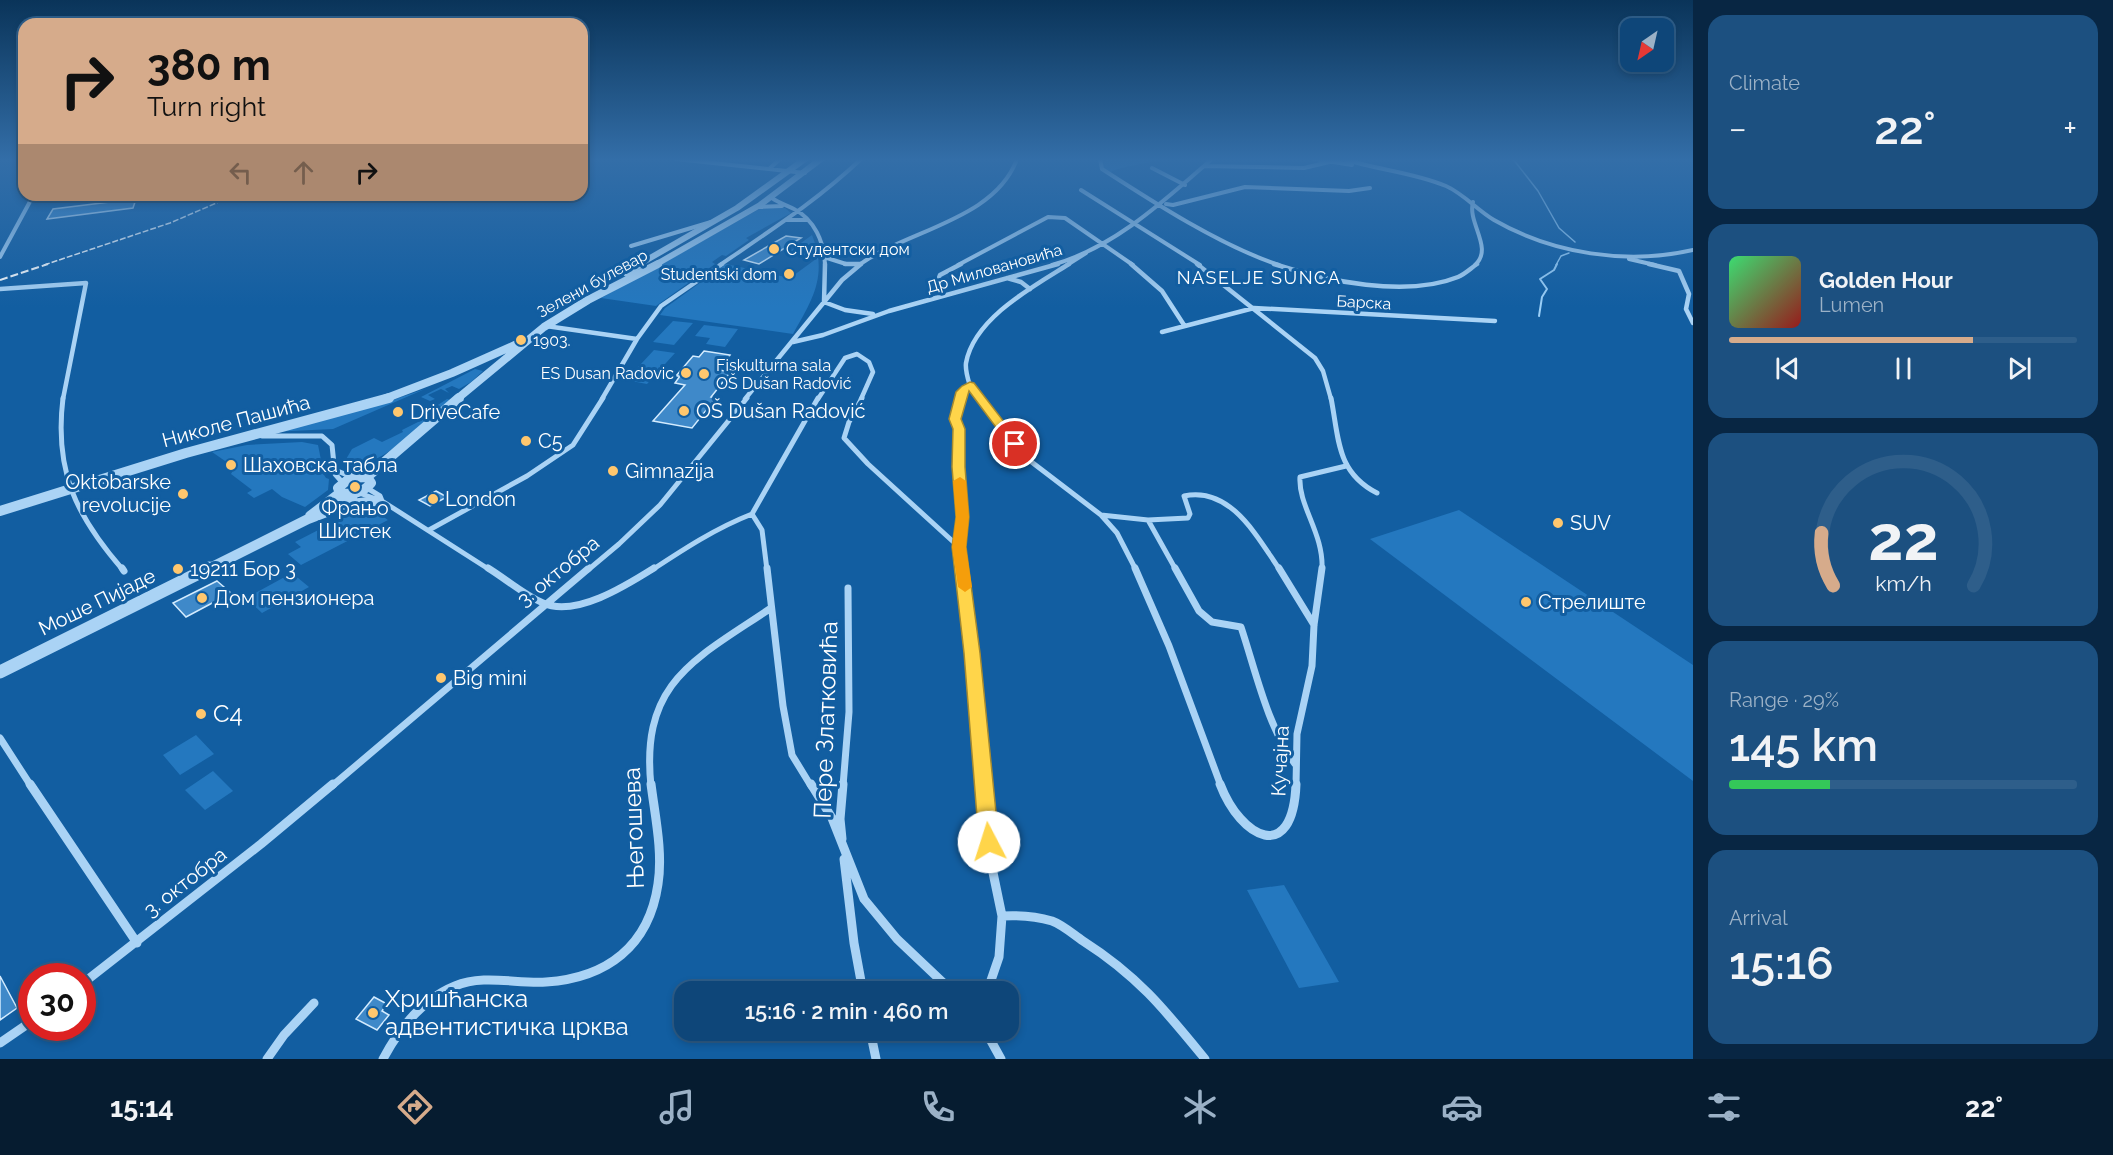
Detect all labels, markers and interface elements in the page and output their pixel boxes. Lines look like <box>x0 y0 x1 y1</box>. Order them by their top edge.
north arrow <box>1620 18 1674 72</box>
map controls <box>1620 18 1674 72</box>
text: 380 m <box>147 41 271 90</box>
icon: right <box>48 42 126 120</box>
text: Climate <box>1729 71 1800 95</box>
text: Turn right <box>147 91 266 122</box>
text: 22° <box>1874 102 1936 155</box>
text: − <box>1729 109 1747 148</box>
text: + <box>2063 109 2077 148</box>
icon: left <box>224 156 257 189</box>
icon: ahead <box>287 156 320 189</box>
icon: right <box>350 156 383 189</box>
place label: Студентски дом <box>786 240 910 259</box>
street label: Др Миловановића <box>924 240 1064 297</box>
marker: Студентски дом <box>767 242 781 256</box>
street label: Зелени булевар <box>534 245 651 322</box>
place label: Studentski dom <box>661 265 777 284</box>
marker: Studentski dom <box>782 267 796 281</box>
district label: NASELJE SUNCA <box>1177 267 1341 288</box>
text: Golden Hour <box>1819 267 1953 293</box>
street label: Барска <box>1336 292 1392 313</box>
text: Lumen <box>1819 293 1884 317</box>
place label: 1903. <box>533 331 571 350</box>
marker: 1903. <box>514 333 528 347</box>
icon: previous <box>1771 352 1804 385</box>
icon: pause <box>1887 352 1920 385</box>
icon: next <box>2003 352 2036 385</box>
place label: Fiskulturna sala OŠ Dušan Radović <box>716 356 852 393</box>
place label: ES Dusan Radovic <box>541 364 674 383</box>
marker: ES Dusan Radovic <box>679 366 693 380</box>
marker: Fiskulturna sala OŠ Dušan Radović <box>697 367 711 381</box>
street label: Николе Пашића <box>159 390 313 452</box>
place label: OŠ Dušan Radović <box>696 398 866 423</box>
place label: DriveCafe <box>410 400 501 424</box>
marker: OŠ Dušan Radović <box>677 404 691 418</box>
marker: DriveCafe <box>391 405 405 419</box>
pin <box>989 418 1040 469</box>
icon: arrive <box>998 427 1031 460</box>
place label: C5 <box>538 429 563 453</box>
marker: C5 <box>519 434 533 448</box>
place label: Шаховска табла <box>243 453 398 477</box>
marker: Шаховска табла <box>224 458 238 472</box>
place label: Gimnazija <box>625 459 714 483</box>
marker: Gimnazija <box>606 464 620 478</box>
place label: Oktobarske revolucije <box>65 470 171 517</box>
marker: Фрањо Шистек <box>348 480 362 494</box>
marker: Oktobarske revolucije <box>176 487 190 501</box>
place label: London <box>445 487 516 511</box>
marker: London <box>426 492 440 506</box>
place label: Фрањо Шистек <box>318 496 392 543</box>
text: 22 <box>1868 502 1938 576</box>
place label: SUV <box>1570 511 1611 535</box>
marker: SUV <box>1551 516 1565 530</box>
street label: 3. октобра <box>512 531 604 611</box>
place label: 19211 Бор 3 <box>190 557 296 581</box>
marker: 19211 Бор 3 <box>171 562 185 576</box>
street label: Моше Пијаде <box>35 563 160 641</box>
text: km/h <box>1875 572 1931 597</box>
place label: Дом пензионера <box>214 586 374 610</box>
place label: Стрелиште <box>1538 590 1646 614</box>
marker: Дом пензионера <box>195 591 209 605</box>
marker: Стрелиште <box>1519 595 1533 609</box>
street label: Пере Златковића <box>808 621 843 819</box>
place label: Big mini <box>453 666 527 690</box>
marker: Big mini <box>434 671 448 685</box>
text: Range · 29% <box>1729 688 1839 712</box>
place label: C4 <box>213 699 243 728</box>
marker: C4 <box>194 707 208 721</box>
text: 145 km <box>1729 719 1878 772</box>
street label: Кучајна <box>1266 725 1294 797</box>
street label: Његошева <box>617 767 650 889</box>
position arrow <box>957 810 1021 874</box>
street label: 3. октобра <box>139 842 231 922</box>
text: Arrival <box>1729 906 1788 930</box>
text: 15:16 <box>1729 937 1834 990</box>
speed limit sign: 30 <box>18 963 96 1041</box>
place label: Хришћанска адвентистичка црква <box>385 984 629 1041</box>
text: 15:16 · 2 min · 460 m <box>745 998 948 1024</box>
marker: Хришћанска адвентистичка црква <box>366 1006 380 1020</box>
icon: directions <box>394 1086 436 1128</box>
icon: music <box>656 1086 698 1128</box>
icon: phone <box>917 1086 959 1128</box>
icon: climate <box>1179 1086 1221 1128</box>
icon: car <box>1441 1086 1483 1128</box>
icon: filters <box>1703 1086 1745 1128</box>
text: 15:14 <box>110 1092 174 1123</box>
text: 22° <box>1965 1092 2003 1123</box>

